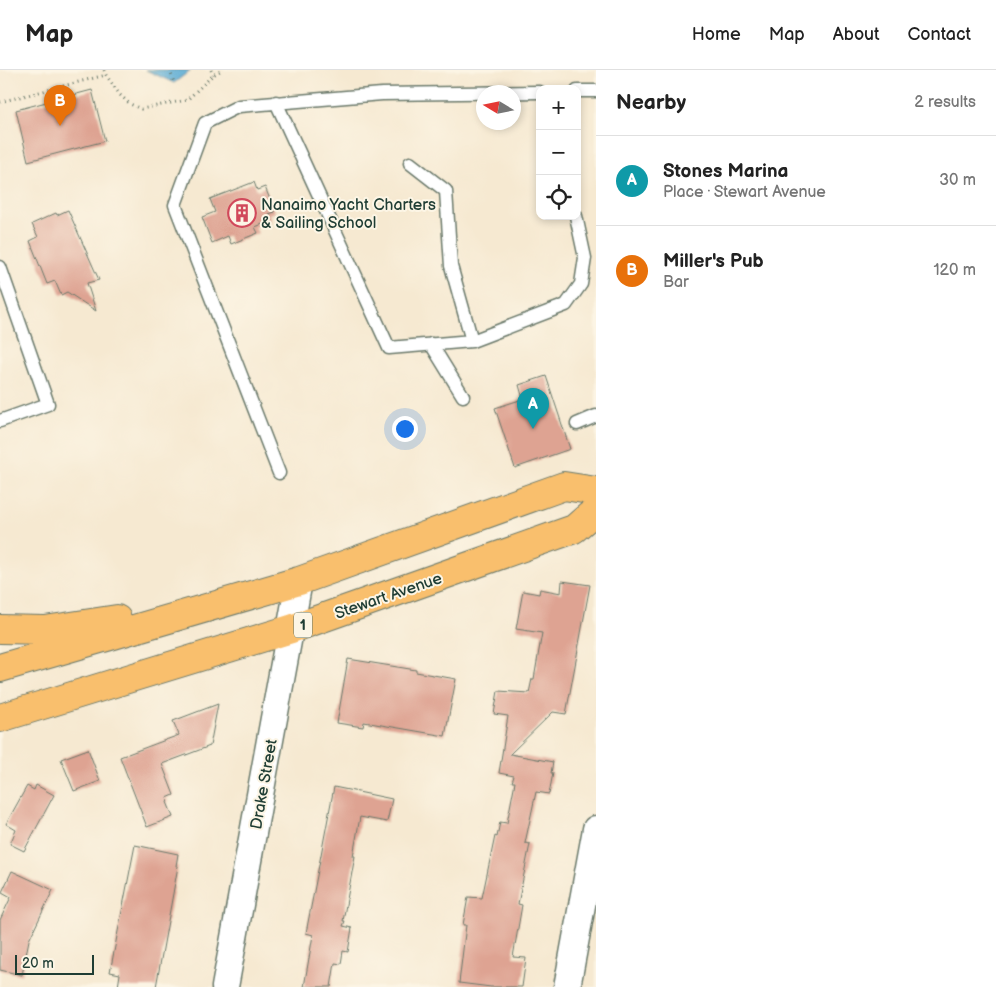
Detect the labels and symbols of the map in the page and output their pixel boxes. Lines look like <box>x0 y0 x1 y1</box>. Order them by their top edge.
pin: B <box>44 85 76 126</box>
north arrow <box>476 85 521 130</box>
place label: Nanaimo Yacht Charters & Sailing School <box>261 196 436 233</box>
building icon: Nanaimo Yacht Charters & Sailing School <box>227 198 257 228</box>
pin: A <box>517 388 549 429</box>
your location <box>392 416 418 442</box>
street label: Stewart Avenue <box>332 569 445 624</box>
road number: 1 <box>294 612 312 638</box>
street label: Drake Street <box>247 738 282 831</box>
scale bar <box>15 952 94 975</box>

